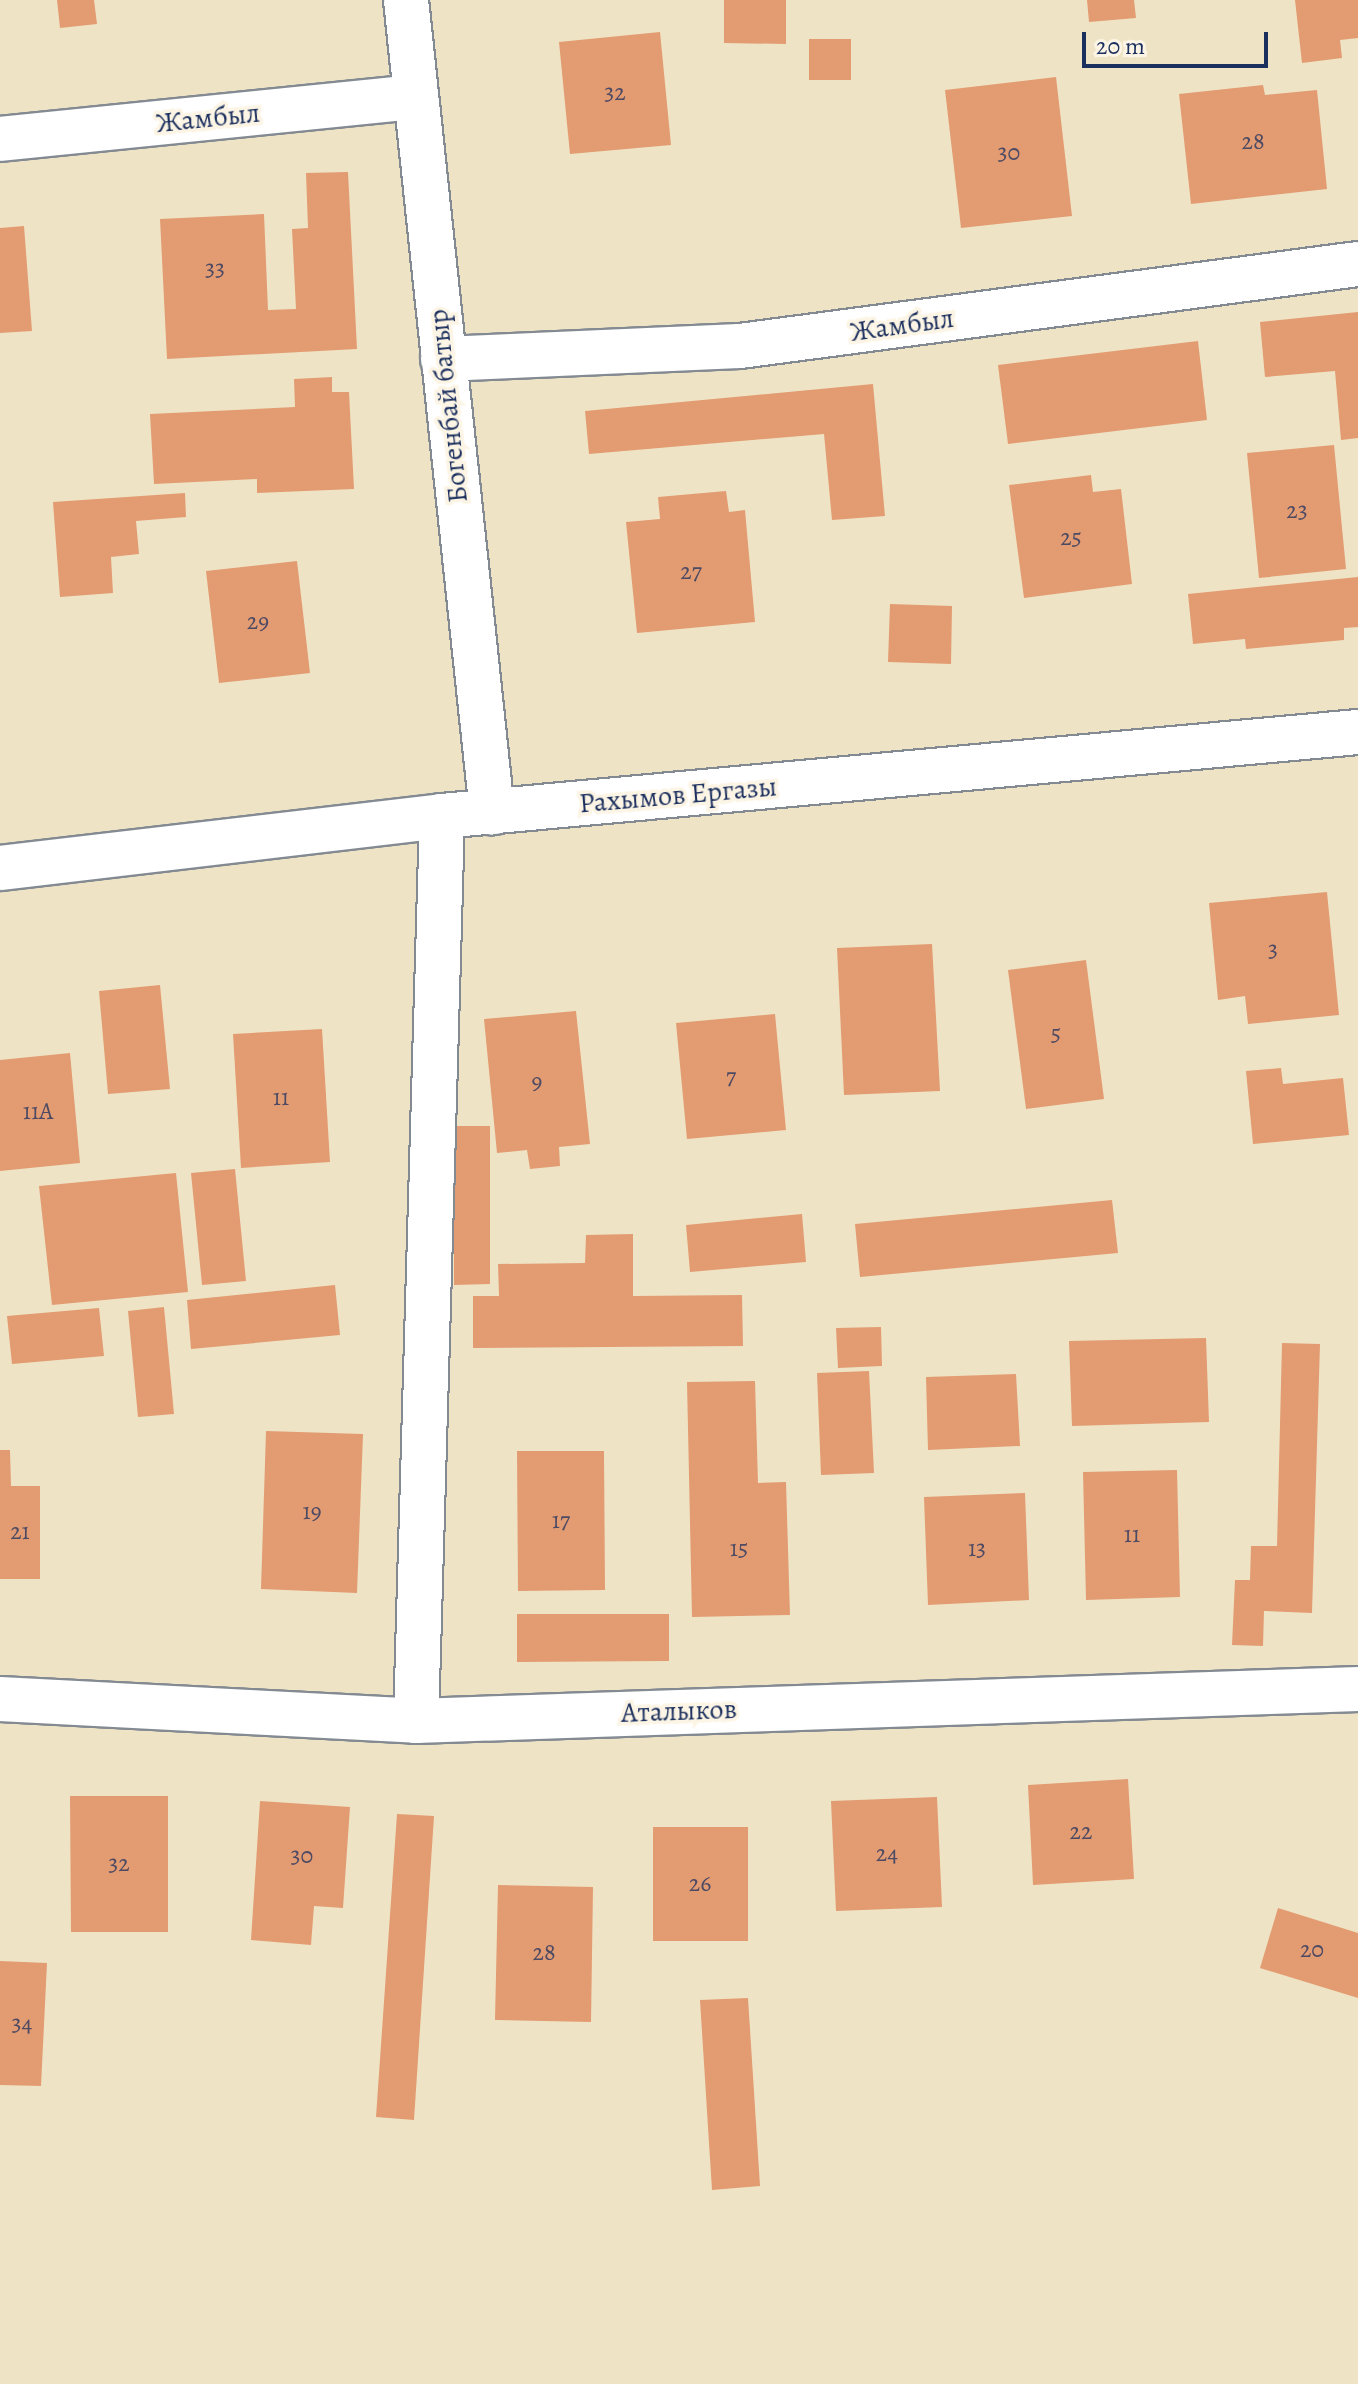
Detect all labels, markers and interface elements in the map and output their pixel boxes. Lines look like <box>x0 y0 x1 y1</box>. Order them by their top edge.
scale bar <box>1086 16 1272 66</box>
text: 20 m <box>1096 30 1145 62</box>
house number: 32 <box>604 79 626 107</box>
street label: Жамбыл <box>154 96 262 140</box>
house number: 28 <box>1241 128 1265 156</box>
house number: 30 <box>998 139 1020 167</box>
house number: 33 <box>205 255 225 283</box>
street label: Жамбыл <box>848 301 956 349</box>
street label: Богенбай батыр <box>421 307 475 505</box>
house number: 23 <box>1286 497 1308 525</box>
house number: 25 <box>1060 524 1082 552</box>
house number: 27 <box>680 558 702 586</box>
house number: 29 <box>247 608 269 636</box>
street label: Рахымов Ергазы <box>578 770 778 820</box>
house number: 3 <box>1268 936 1278 964</box>
house number: 5 <box>1051 1020 1061 1048</box>
house number: 7 <box>726 1063 736 1091</box>
house number: 9 <box>532 1068 542 1096</box>
house number: 11 <box>273 1084 289 1112</box>
house number: 11А <box>23 1098 53 1126</box>
house number: 19 <box>302 1498 322 1526</box>
house number: 17 <box>552 1507 570 1535</box>
house number: 21 <box>10 1518 30 1546</box>
house number: 11 <box>1124 1521 1140 1549</box>
house number: 15 <box>730 1535 748 1563</box>
house number: 13 <box>968 1535 986 1563</box>
street label: Аталыков <box>621 1692 737 1730</box>
house number: 22 <box>1070 1818 1092 1846</box>
house number: 24 <box>876 1840 898 1868</box>
house number: 30 <box>291 1842 313 1870</box>
house number: 32 <box>108 1850 130 1878</box>
house number: 26 <box>689 1870 711 1898</box>
house number: 20 <box>1300 1936 1324 1964</box>
house number: 28 <box>532 1939 556 1967</box>
house number: 34 <box>12 2010 32 2038</box>

